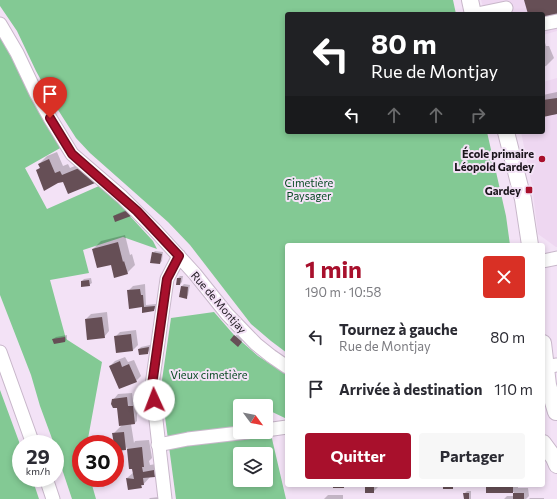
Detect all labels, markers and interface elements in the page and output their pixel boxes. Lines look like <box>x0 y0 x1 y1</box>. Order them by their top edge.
text: 80 m <box>371 26 437 60</box>
icon: left <box>305 28 357 80</box>
text: Rue de Montjay <box>371 60 498 82</box>
pin <box>33 77 67 118</box>
icon: arrive <box>39 83 61 105</box>
icon: left <box>341 104 363 126</box>
icon: ahead <box>383 104 405 126</box>
icon: ahead <box>425 104 447 126</box>
icon: right <box>467 104 489 126</box>
place label: École primaire Léopold Gardey <box>454 146 534 173</box>
marker: École primaire Léopold Gardey <box>537 154 547 164</box>
park label: Cimetière Paysager <box>285 176 334 202</box>
place label: Gardey <box>485 184 521 197</box>
marker: Gardey <box>524 185 534 195</box>
text: 1 min <box>305 254 362 283</box>
button: close <box>483 256 525 298</box>
street label: Rue de Montjay <box>189 268 250 336</box>
text: 190 m · 10:58 <box>305 284 381 300</box>
text: Tournez à gauche <box>339 320 458 338</box>
icon: left <box>305 326 327 348</box>
text: 80 m <box>490 328 525 346</box>
text: Rue de Montjay <box>339 338 431 354</box>
park label: Vieux cimetière <box>170 368 248 381</box>
icon: arrive <box>305 378 327 400</box>
position arrow <box>133 379 175 421</box>
text: Arrivée à destination <box>339 380 482 398</box>
text: 110 m <box>494 380 533 398</box>
north arrow <box>233 399 273 439</box>
map controls <box>233 399 273 487</box>
button: Quitter <box>305 433 411 479</box>
button: Partager <box>419 433 525 479</box>
speed limit sign: 30 <box>72 435 124 487</box>
text: 29 <box>26 444 50 468</box>
button: layers <box>233 447 273 487</box>
text: km/h <box>26 465 50 477</box>

